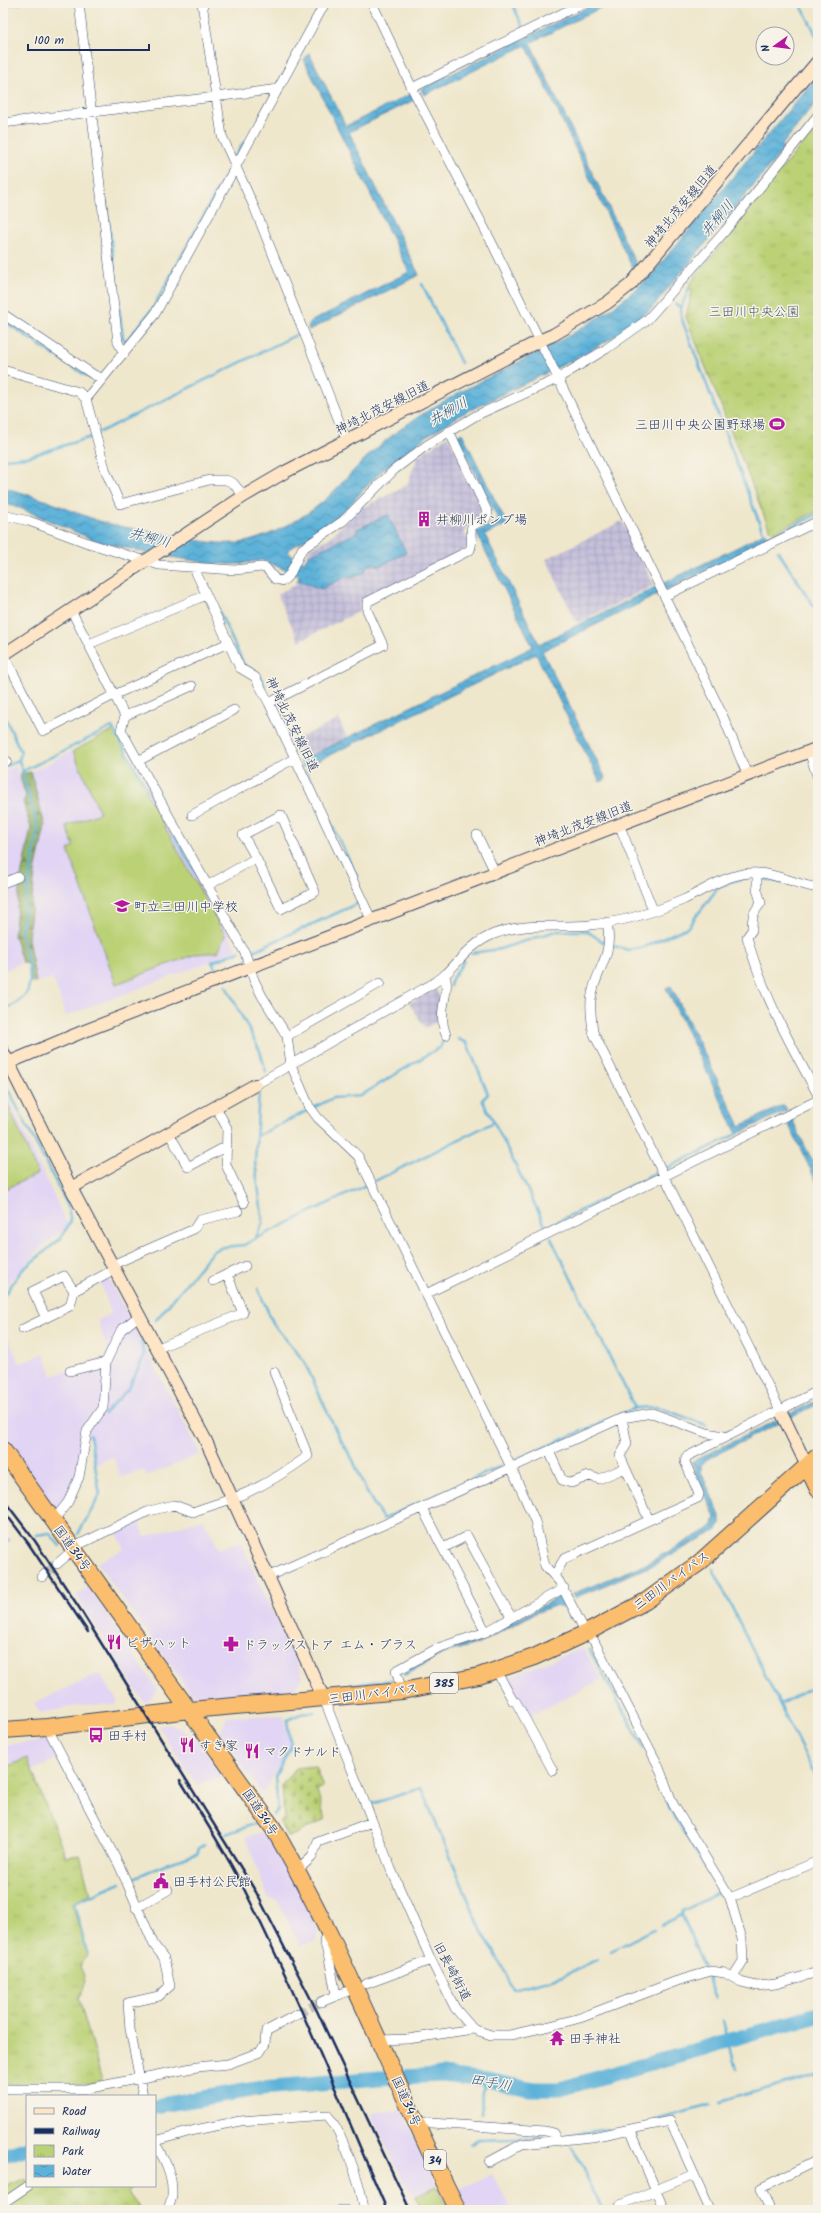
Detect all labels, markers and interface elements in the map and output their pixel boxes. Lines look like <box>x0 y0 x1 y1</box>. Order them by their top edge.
scale bar <box>28 26 149 52</box>
north arrow <box>755 26 795 66</box>
text: 100 m <box>34 31 65 50</box>
text: N <box>757 43 776 54</box>
street label: 神埼北茂安線旧道 <box>640 160 723 254</box>
water label: 井柳川 <box>696 195 740 242</box>
park label: 三田川中央公園 <box>708 302 800 323</box>
street label: 神埼北茂安線旧道 <box>332 375 434 441</box>
water label: 井柳川 <box>425 392 472 432</box>
place label: 三田川中央公園野球場 <box>635 415 765 436</box>
sports icon: 三田川中央公園野球場 <box>768 415 786 433</box>
building icon: 井柳川ポンプ場 <box>415 510 433 528</box>
place label: 井柳川ポンプ場 <box>436 510 527 531</box>
water label: 井柳川 <box>127 522 173 554</box>
street label: 神埼北茂安線旧道 <box>259 673 324 776</box>
street label: 神埼北茂安線旧道 <box>531 796 636 853</box>
school or university icon: 町立三田川中学校 <box>113 897 131 915</box>
place label: 町立三田川中学校 <box>134 897 238 918</box>
street label: 国道34号 <box>48 1521 96 1577</box>
street label: 三田川バイパス <box>629 1546 715 1616</box>
restaurant icon: ピザハット <box>105 1633 123 1651</box>
place label: ピザハット <box>126 1633 191 1654</box>
pharmacy icon: ドラッグストア エム・プラス <box>222 1635 240 1653</box>
place label: ドラッグストア エム・プラス <box>243 1635 417 1656</box>
road number: 385 <box>430 1673 458 1693</box>
street label: 三田川バイパス <box>327 1679 419 1710</box>
bus stop icon: 田手村 <box>87 1726 105 1744</box>
place label: 田手村 <box>108 1726 147 1747</box>
restaurant icon: すき家 <box>178 1736 196 1754</box>
place label: すき家 <box>199 1736 238 1757</box>
restaurant icon: マクドナルド <box>243 1742 261 1760</box>
place label: マクドナルド <box>264 1742 341 1763</box>
street label: 国道34号 <box>236 1785 283 1841</box>
public building icon: 田手村公民館 <box>152 1872 170 1890</box>
place label: 田手村公民館 <box>173 1872 251 1893</box>
street label: 旧長崎街道 <box>427 1938 476 2005</box>
temple icon: 田手神社 <box>548 2029 566 2047</box>
place label: 田手神社 <box>569 2029 621 2050</box>
water label: 田手川 <box>468 2069 513 2097</box>
street label: 国道34号 <box>385 2073 426 2130</box>
legend <box>26 2095 156 2187</box>
text: Road <box>62 2102 87 2121</box>
text: Railway <box>62 2122 100 2141</box>
text: Park <box>62 2142 84 2161</box>
road number: 34 <box>424 2150 446 2170</box>
text: Water <box>62 2162 92 2181</box>

